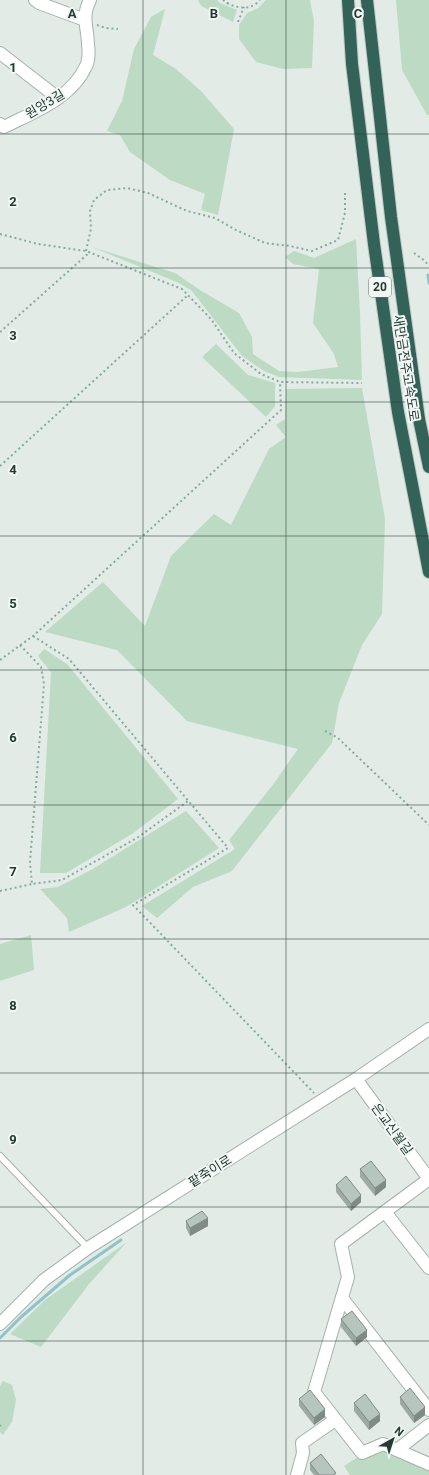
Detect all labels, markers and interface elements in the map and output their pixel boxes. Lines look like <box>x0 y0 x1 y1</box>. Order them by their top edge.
text: A <box>68 6 77 21</box>
text: B <box>210 6 218 21</box>
text: C <box>354 6 363 21</box>
text: 1 <box>9 60 17 75</box>
street label: 원앙3길 <box>23 86 67 122</box>
text: 2 <box>9 194 17 209</box>
road number: 20 <box>369 277 391 297</box>
street label: 새만금전주고속도로 <box>390 314 422 422</box>
text: 3 <box>9 328 17 343</box>
text: 4 <box>9 462 17 477</box>
text: 5 <box>9 596 17 611</box>
text: 6 <box>9 730 17 745</box>
text: 7 <box>9 864 17 879</box>
text: 8 <box>9 998 17 1013</box>
street label: 은교신월길 <box>368 1100 416 1158</box>
text: 9 <box>9 1132 17 1147</box>
street label: 팥죽이로 <box>186 1152 234 1190</box>
north arrow <box>373 1419 413 1459</box>
text: N <box>392 1424 406 1439</box>

